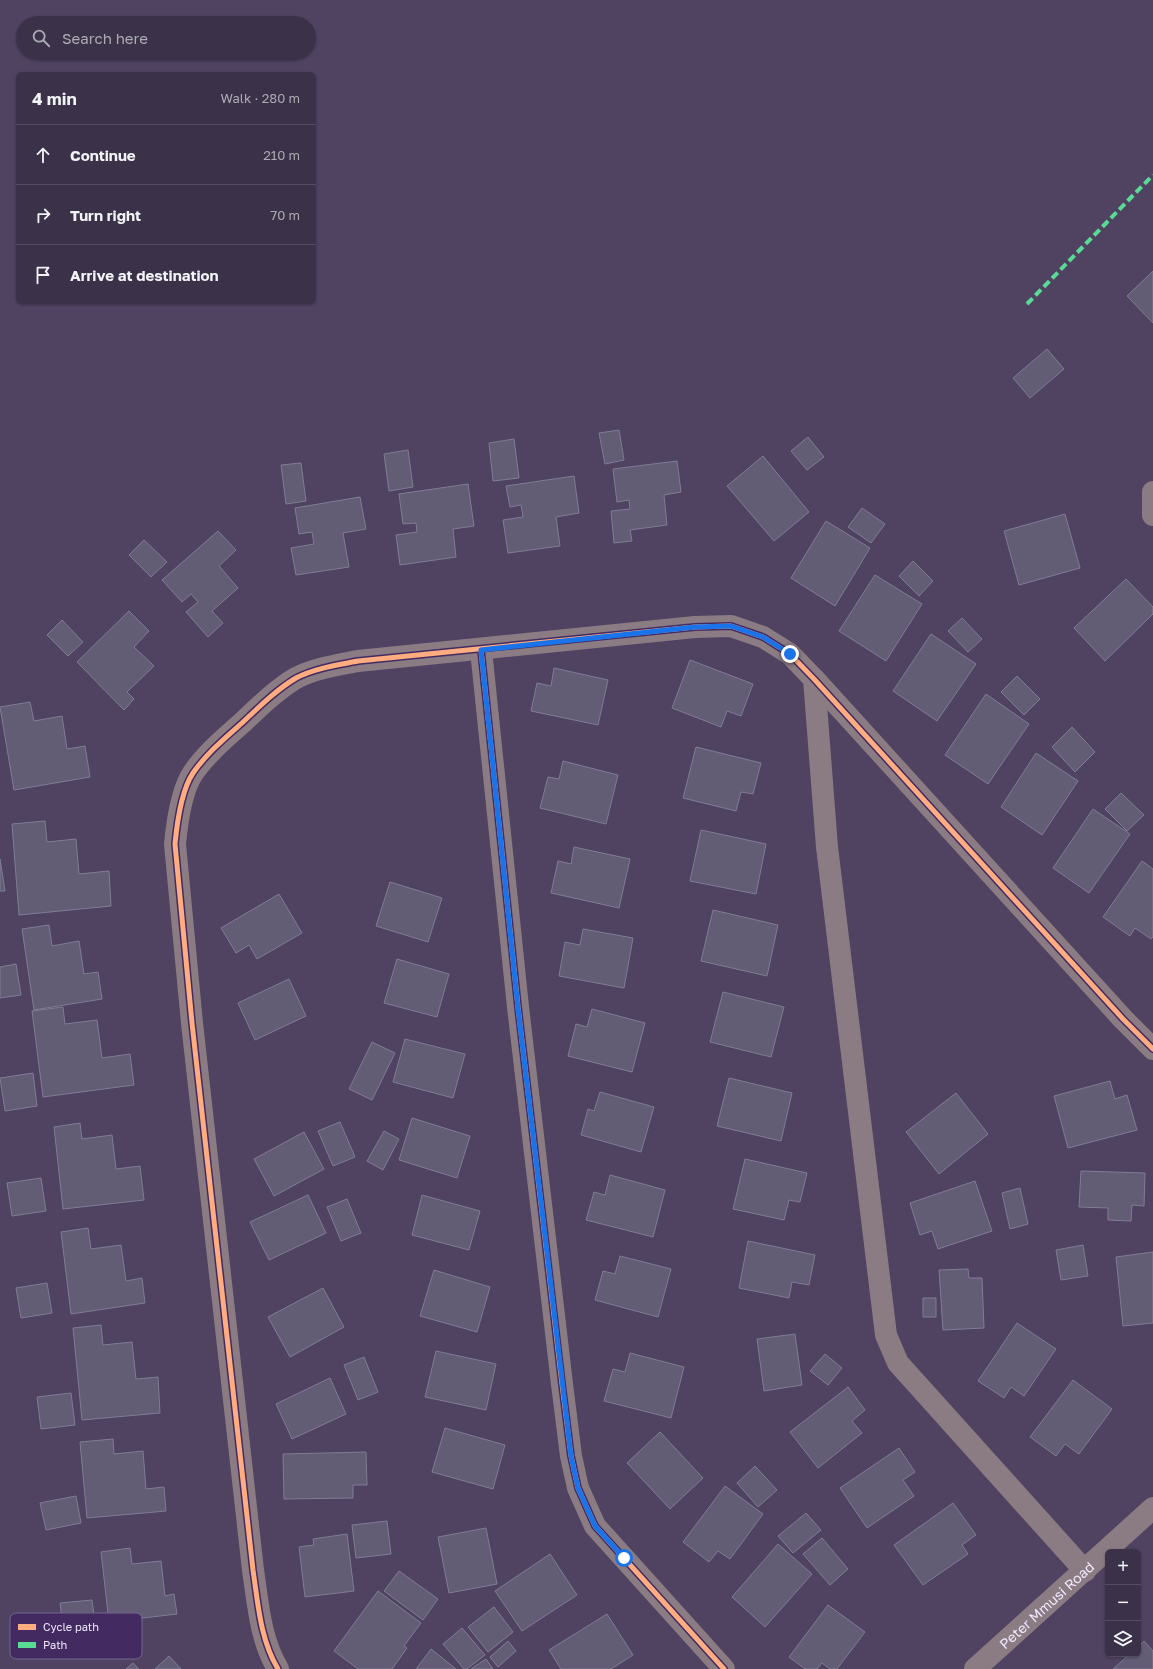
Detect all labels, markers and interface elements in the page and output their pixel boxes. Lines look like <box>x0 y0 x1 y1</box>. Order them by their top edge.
search box <box>16 16 316 60</box>
icon: search <box>30 27 52 49</box>
text: Search here <box>62 29 148 47</box>
text: 4 min <box>32 88 77 109</box>
text: Walk · 280 m <box>221 90 300 106</box>
icon: ahead <box>32 144 54 166</box>
text: Continue <box>70 146 136 164</box>
text: 210 m <box>263 147 300 163</box>
icon: right <box>32 204 54 226</box>
text: Turn right <box>70 206 141 224</box>
text: 70 m <box>270 207 300 223</box>
icon: arrive <box>32 264 54 286</box>
text: Arrive at destination <box>70 266 219 284</box>
route end <box>781 645 799 663</box>
route start <box>615 1549 633 1567</box>
map controls <box>1105 1549 1141 1657</box>
button: + <box>1105 1549 1141 1585</box>
street label: Peter Mmusi Road <box>995 1557 1097 1652</box>
button: − <box>1105 1585 1141 1621</box>
legend <box>10 1613 142 1659</box>
text: Cycle path <box>43 1620 99 1633</box>
button: layers <box>1105 1621 1141 1657</box>
text: Path <box>43 1638 67 1651</box>

